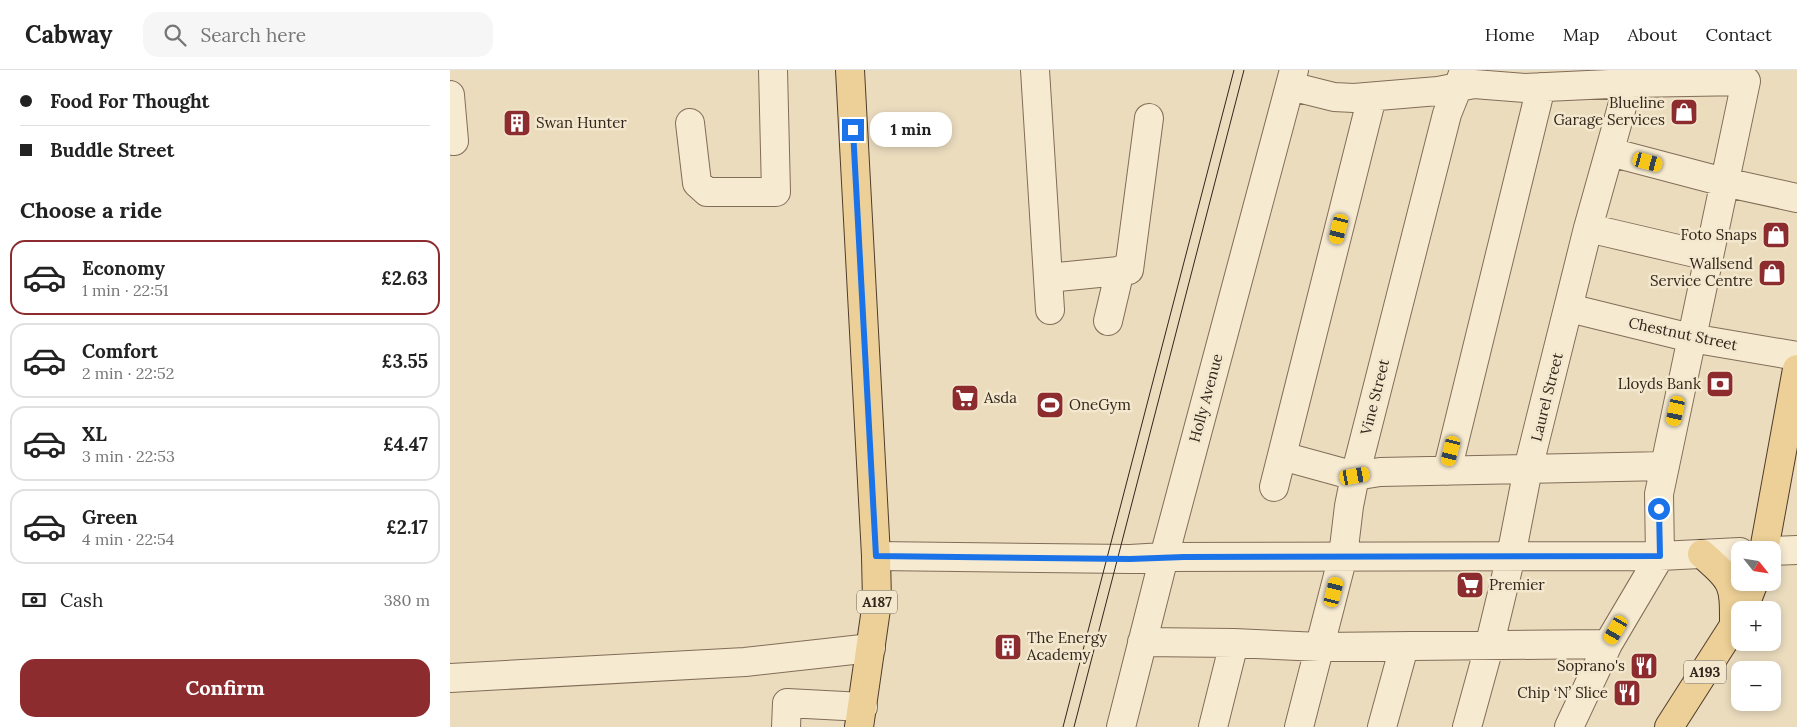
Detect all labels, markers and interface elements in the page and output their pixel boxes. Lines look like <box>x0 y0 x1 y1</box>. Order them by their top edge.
search box <box>143 12 493 57</box>
text: Cabway <box>25 19 113 50</box>
icon: search <box>161 21 189 49</box>
text: Search here <box>201 23 306 47</box>
text: Home <box>1485 23 1535 46</box>
text: Map <box>1563 23 1599 46</box>
text: About <box>1627 23 1677 46</box>
text: Contact <box>1705 23 1772 46</box>
text: Food For Thought <box>50 89 209 113</box>
place label: Blueline Garage Services <box>1553 93 1665 129</box>
shop icon: Blueline Garage Services <box>1669 97 1699 127</box>
building icon: Swan Hunter <box>502 108 532 138</box>
callout: 1 min <box>870 112 953 148</box>
place label: Swan Hunter <box>536 113 627 132</box>
route end <box>842 119 864 141</box>
text: 1 min <box>891 119 931 139</box>
text: Buddle Street <box>50 138 174 162</box>
car <box>1631 151 1664 173</box>
text: Choose a ride <box>20 196 162 224</box>
car <box>1328 213 1349 245</box>
shop icon: Foto Snaps <box>1761 220 1791 250</box>
place label: Foto Snaps <box>1681 225 1757 244</box>
place label: Wallsend Service Centre <box>1650 254 1753 290</box>
icon: car <box>22 255 67 300</box>
text: Economy <box>82 256 165 280</box>
shop icon: Wallsend Service Centre <box>1757 258 1787 288</box>
text: £2.63 <box>381 266 428 290</box>
text: 1 min · 22:51 <box>82 280 169 300</box>
street label: Chestnut Street <box>1627 313 1739 354</box>
icon: car <box>22 338 67 383</box>
text: Comfort <box>82 339 158 363</box>
text: £3.55 <box>382 349 428 373</box>
street label: Laurel Street <box>1526 350 1567 443</box>
street label: Holly Avenue <box>1185 351 1226 444</box>
street label: Vine Street <box>1356 357 1393 438</box>
text: 2 min · 22:52 <box>82 363 174 383</box>
bank icon: Lloyds Bank <box>1705 369 1735 399</box>
place label: Lloyds Bank <box>1618 374 1701 393</box>
supermarket icon: Asda <box>950 383 980 413</box>
place label: Asda <box>983 388 1017 407</box>
sports icon: OneGym <box>1035 390 1065 420</box>
place label: OneGym <box>1069 395 1131 414</box>
car <box>1665 395 1686 427</box>
icon: car <box>22 421 67 466</box>
text: XL <box>82 422 107 446</box>
text: £4.47 <box>383 432 428 456</box>
car <box>1440 435 1461 467</box>
text: 3 min · 22:53 <box>82 446 175 466</box>
car <box>1338 466 1371 486</box>
route start <box>1648 498 1670 520</box>
icon: car <box>22 504 67 549</box>
text: Green <box>82 505 138 529</box>
text: £2.17 <box>386 515 428 539</box>
text: 4 min · 22:54 <box>82 529 174 549</box>
north arrow <box>1731 541 1781 591</box>
map controls <box>1731 541 1781 711</box>
supermarket icon: Premier <box>1455 570 1485 600</box>
place label: Premier <box>1489 575 1545 594</box>
car <box>1323 576 1344 608</box>
icon: cash <box>20 586 48 614</box>
text: Cash <box>60 588 103 612</box>
text: 380 m <box>384 590 430 610</box>
road number: A187 <box>857 590 897 614</box>
button: + <box>1731 601 1781 651</box>
car <box>1602 613 1629 647</box>
place label: The Energy Academy <box>1026 628 1107 664</box>
building icon: The Energy Academy <box>993 632 1023 662</box>
restaurant icon: Soprano's <box>1629 651 1659 681</box>
place label: Soprano's <box>1557 656 1625 675</box>
button: Confirm <box>20 659 430 717</box>
road number: A193 <box>1684 660 1726 684</box>
button: − <box>1731 661 1781 711</box>
restaurant icon: Chip ‘N’ Slice <box>1612 678 1642 708</box>
place label: Chip ‘N’ Slice <box>1517 683 1608 702</box>

